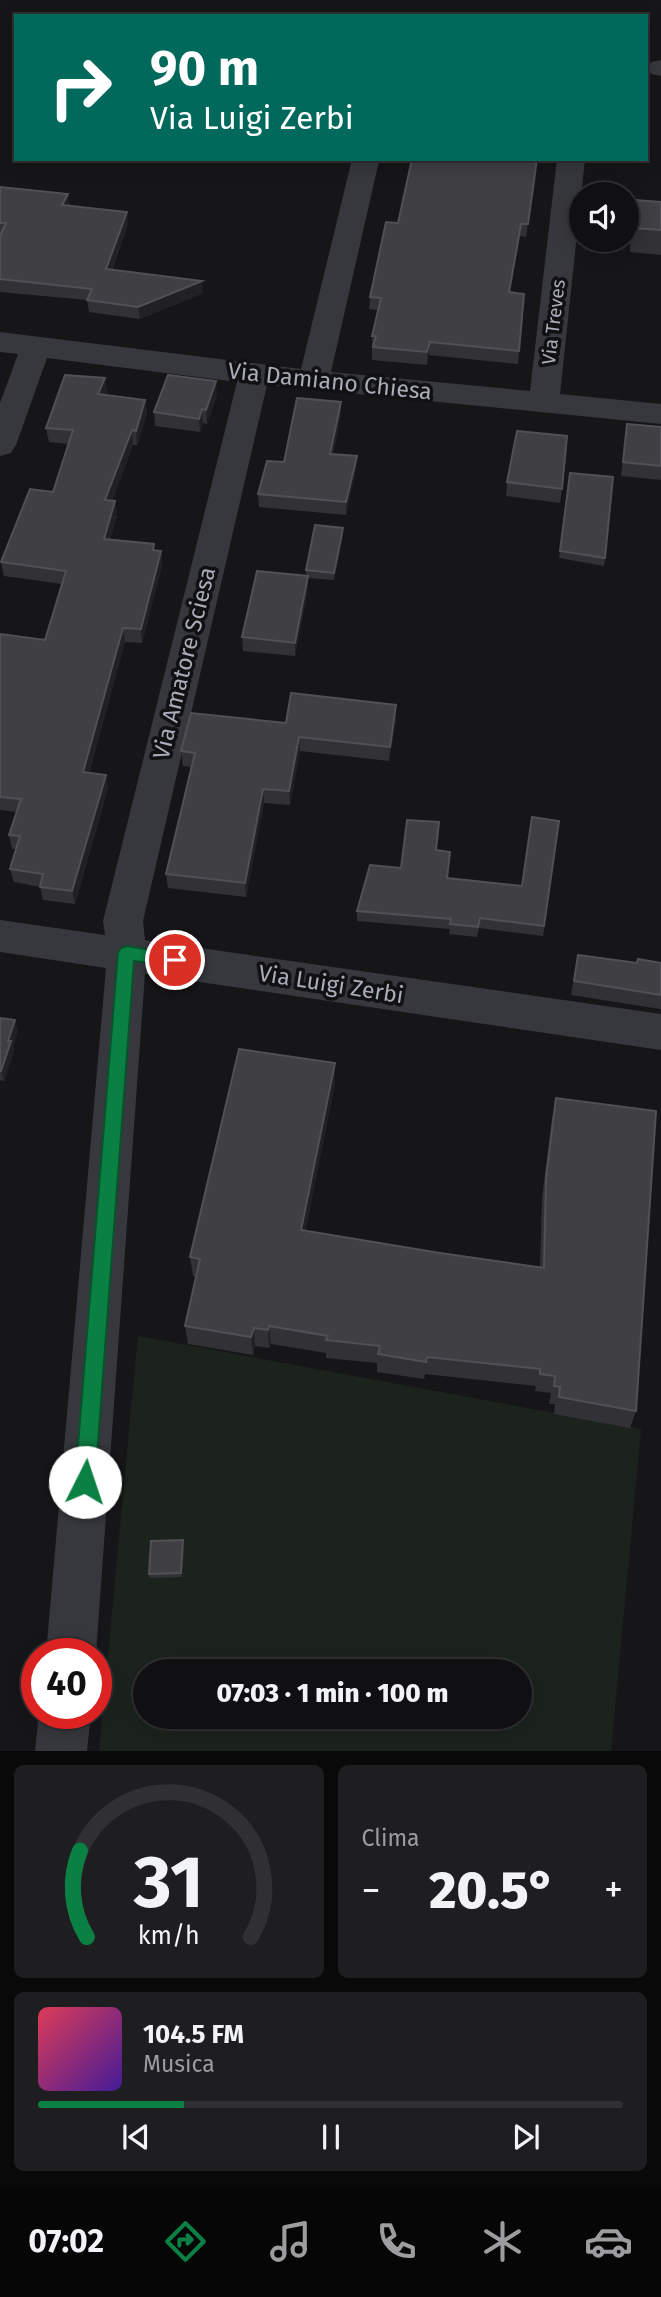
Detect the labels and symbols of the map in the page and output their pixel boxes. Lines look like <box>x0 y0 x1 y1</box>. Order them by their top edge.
street label: Via Treves <box>537 278 570 366</box>
street label: Via Damiano Chiesa <box>227 356 433 406</box>
street label: Via Amatore Sciesa <box>147 564 221 762</box>
pin <box>145 930 205 990</box>
street label: Via Luigi Zerbi <box>256 959 406 1009</box>
position arrow <box>48 1445 122 1519</box>
speed limit sign: 40 <box>21 1638 112 1729</box>

